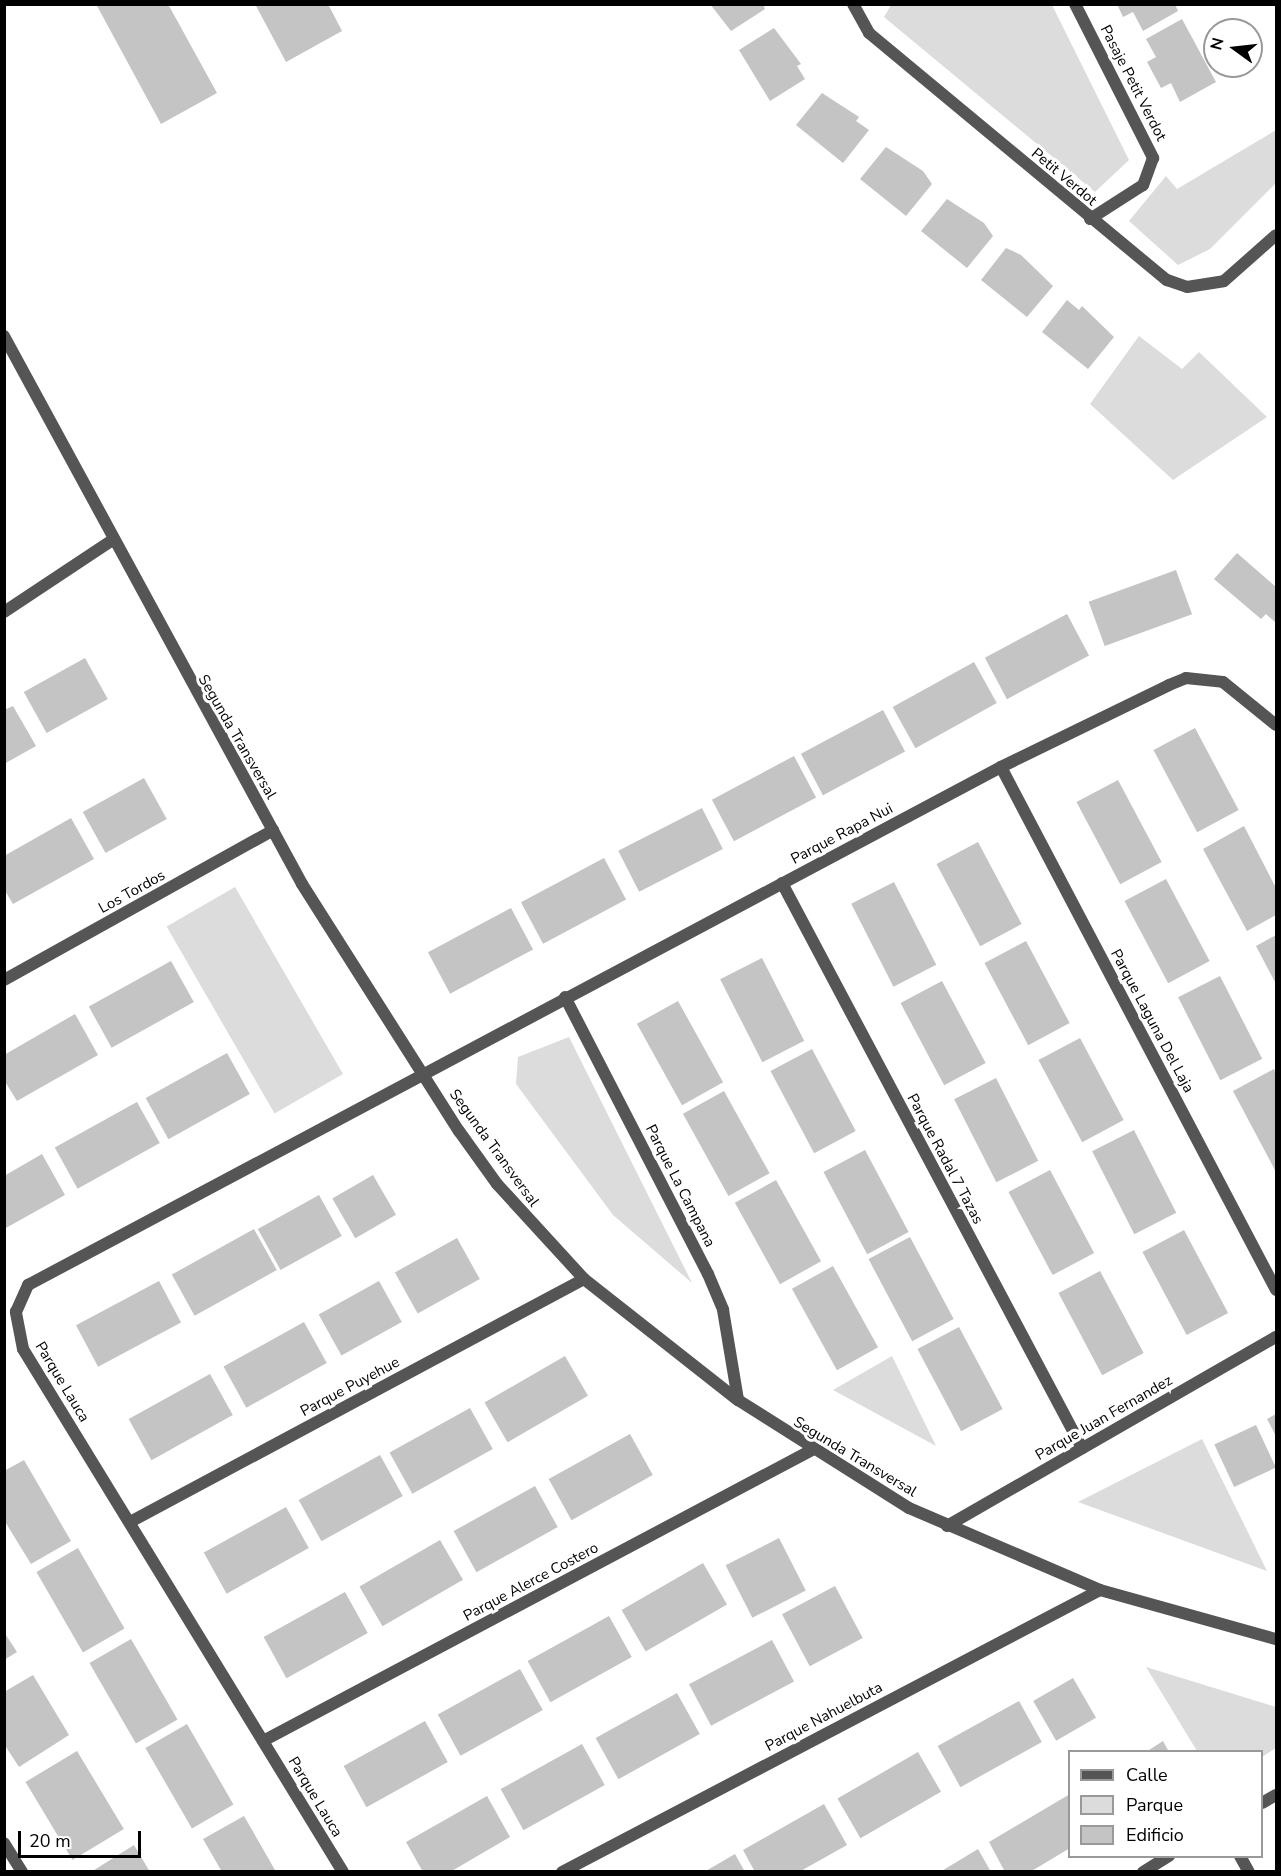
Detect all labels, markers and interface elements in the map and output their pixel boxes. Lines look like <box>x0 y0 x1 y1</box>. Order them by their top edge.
north arrow <box>1203 18 1263 78</box>
street label: Pasaje Petit Verdot <box>1096 22 1170 144</box>
text: N <box>1205 35 1230 52</box>
street label: Petit Verdot <box>1028 144 1100 210</box>
street label: Segunda Transversal <box>194 672 280 802</box>
street label: Parque Rapa Nui <box>788 800 896 868</box>
street label: Los Tordos <box>96 866 168 918</box>
street label: Parque Laguna Del Laja <box>1107 946 1197 1096</box>
street label: Segunda Transversal <box>445 1086 543 1210</box>
street label: Parque Radal 7 Tazas <box>903 1091 987 1227</box>
street label: Parque La Campana <box>641 1122 719 1250</box>
street label: Parque Lauca <box>31 1338 93 1426</box>
street label: Parque Puyehue <box>297 1353 403 1421</box>
street label: Parque Juan Fernandez <box>1032 1371 1176 1465</box>
street label: Segunda Transversal <box>790 1413 920 1501</box>
street label: Parque Alerce Costero <box>460 1539 602 1625</box>
street label: Parque Nahuelbuta <box>762 1679 886 1755</box>
legend <box>1068 1750 1263 1858</box>
street label: Parque Lauca <box>284 1753 346 1841</box>
text: Calle <box>1126 1763 1168 1787</box>
text: Parque <box>1126 1793 1183 1817</box>
scale bar <box>21 1819 144 1857</box>
text: Edificio <box>1126 1823 1184 1847</box>
text: 20 m <box>29 1829 71 1853</box>

